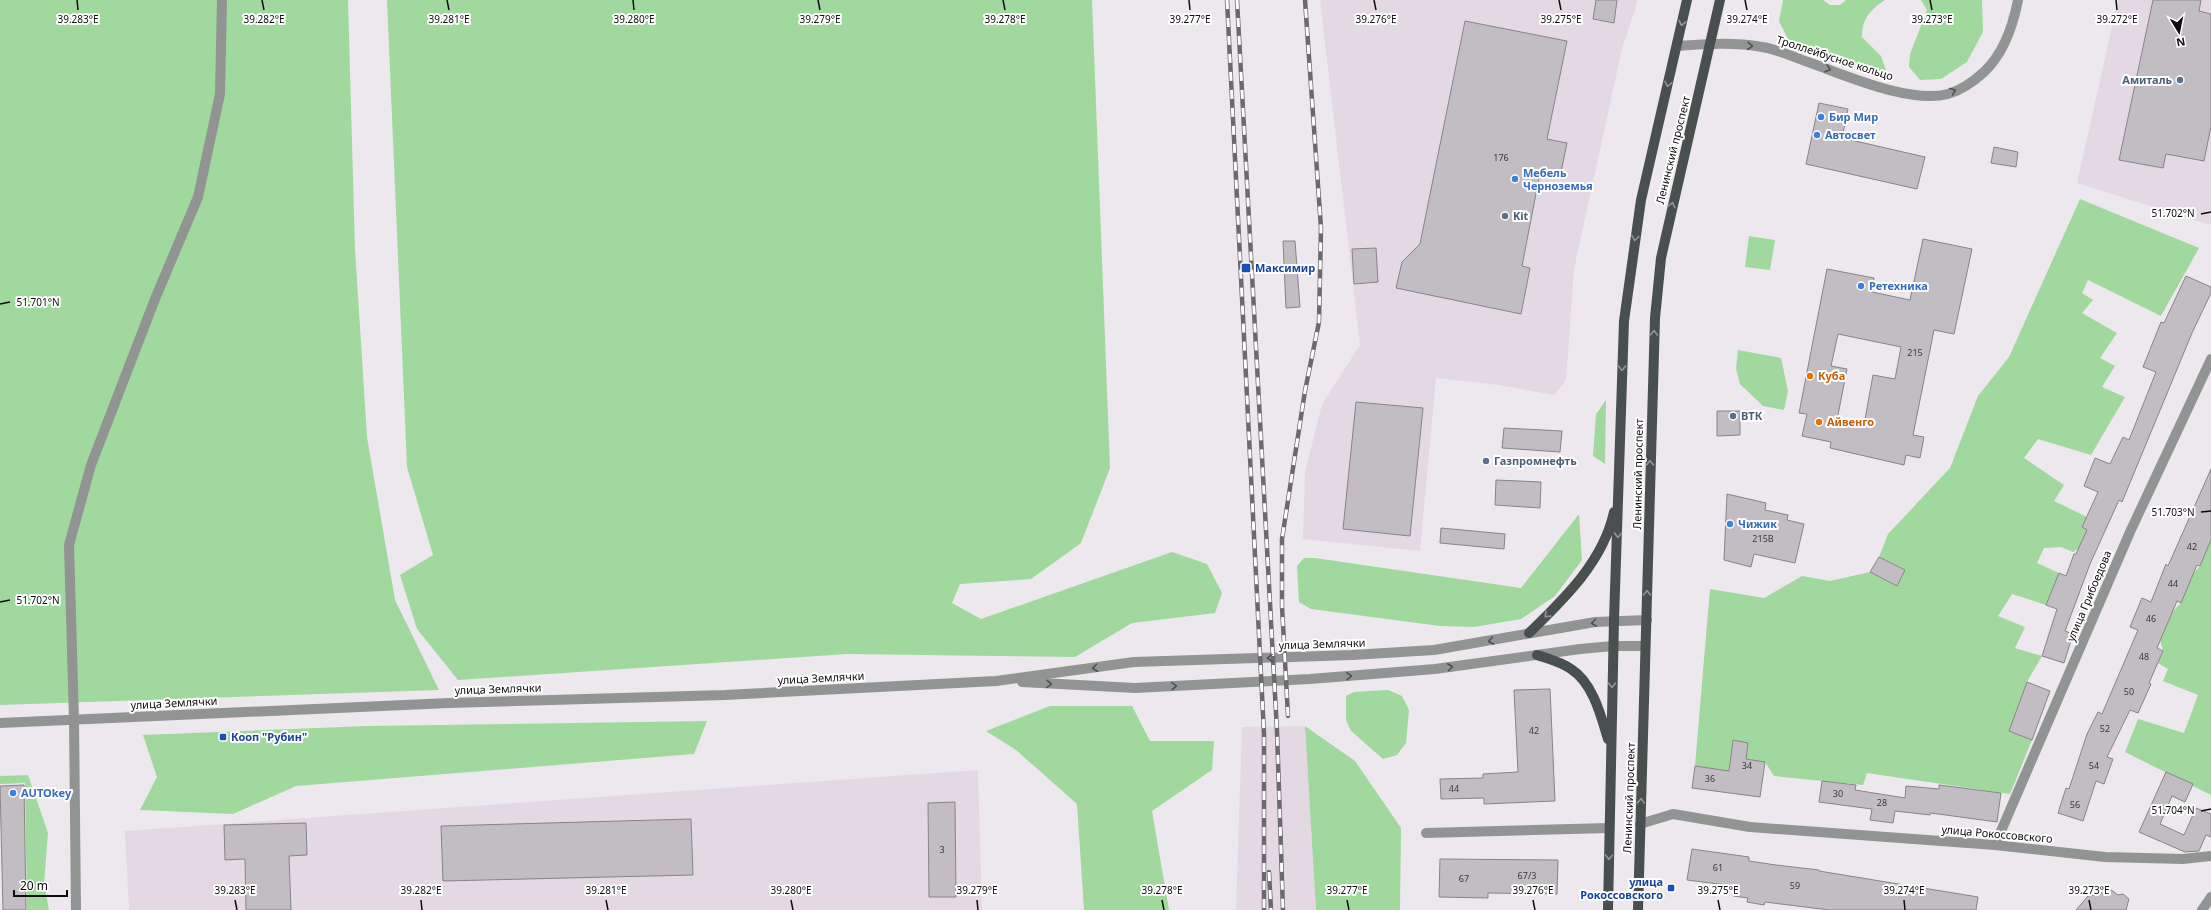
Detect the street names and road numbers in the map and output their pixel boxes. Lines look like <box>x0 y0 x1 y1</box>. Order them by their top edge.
street label: Троллейбусное кольцо <box>1775 32 1895 83</box>
street label: Ленинский проспект <box>1652 94 1693 205</box>
street label: Ленинский проспект <box>1629 418 1646 530</box>
street label: улица Грибоедова <box>2063 548 2114 644</box>
street label: улица Землячки <box>1278 634 1366 653</box>
street label: улица Землячки <box>777 668 865 687</box>
street label: улица Землячки <box>454 679 542 698</box>
street label: улица Землячки <box>130 693 218 712</box>
street label: Ленинский проспект <box>1619 742 1638 854</box>
street label: улица Рокоссовского <box>1941 821 2053 846</box>

